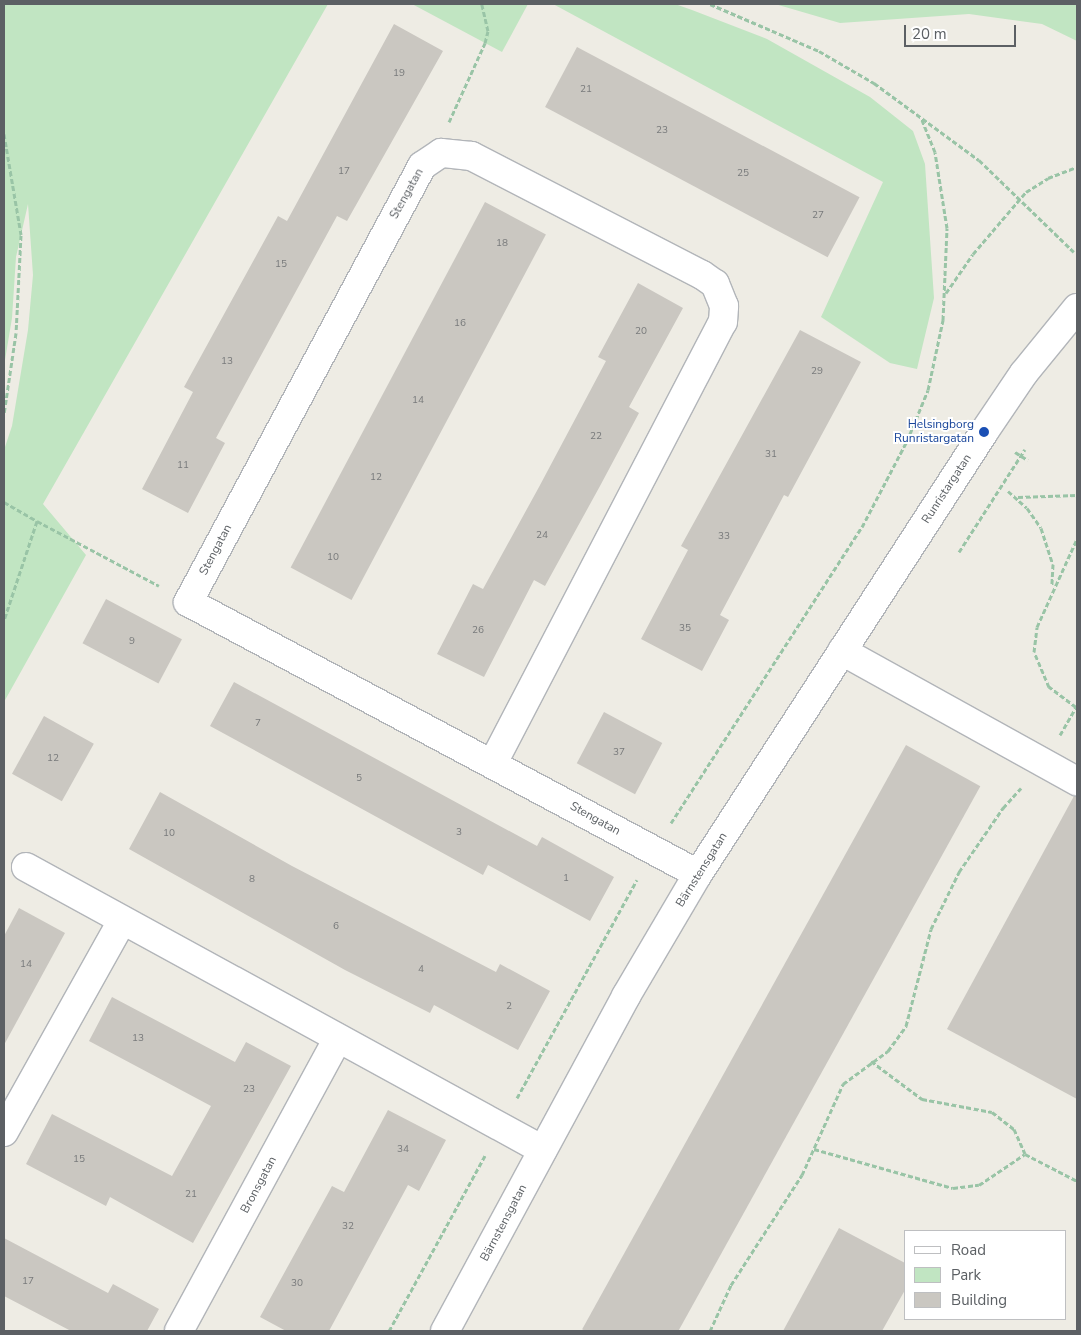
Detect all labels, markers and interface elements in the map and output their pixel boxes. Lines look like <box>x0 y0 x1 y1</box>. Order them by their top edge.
scale bar <box>906 15 1018 47</box>
text: 20 m <box>912 24 947 44</box>
house number: 19 <box>393 68 405 80</box>
house number: 21 <box>580 84 592 96</box>
house number: 23 <box>656 125 668 137</box>
house number: 17 <box>338 166 350 178</box>
street label: Stengatan <box>387 166 427 222</box>
house number: 25 <box>737 168 749 180</box>
house number: 27 <box>812 210 824 222</box>
house number: 18 <box>496 238 508 250</box>
house number: 15 <box>275 259 287 271</box>
house number: 16 <box>454 318 466 330</box>
house number: 20 <box>635 326 647 338</box>
house number: 13 <box>221 356 233 368</box>
house number: 29 <box>811 366 823 378</box>
house number: 14 <box>412 395 424 407</box>
place label: Helsingborg Runristargatan <box>894 418 974 446</box>
marker: Helsingborg Runristargatan <box>978 426 990 438</box>
house number: 22 <box>590 431 602 443</box>
house number: 31 <box>765 449 777 461</box>
street label: Runristargatan <box>919 452 975 526</box>
house number: 11 <box>177 460 189 472</box>
house number: 12 <box>370 472 382 484</box>
street label: Stengatan <box>197 522 235 578</box>
house number: 24 <box>536 530 548 542</box>
house number: 33 <box>718 531 730 543</box>
house number: 10 <box>327 552 339 564</box>
house number: 35 <box>679 623 691 635</box>
house number: 26 <box>472 625 484 637</box>
house number: 9 <box>129 636 135 648</box>
house number: 7 <box>255 718 261 730</box>
house number: 37 <box>613 747 625 759</box>
house number: 12 <box>47 753 59 765</box>
house number: 5 <box>356 773 362 785</box>
street label: Stengatan <box>567 799 623 839</box>
house number: 3 <box>456 827 462 839</box>
house number: 10 <box>163 828 175 840</box>
street label: Bärnstensgatan <box>673 830 731 910</box>
house number: 1 <box>563 873 569 885</box>
house number: 8 <box>249 874 255 886</box>
house number: 6 <box>333 921 339 933</box>
house number: 14 <box>20 959 32 971</box>
house number: 4 <box>418 964 424 976</box>
house number: 2 <box>506 1001 512 1013</box>
house number: 13 <box>132 1033 144 1045</box>
house number: 23 <box>243 1084 255 1096</box>
house number: 34 <box>397 1144 409 1156</box>
house number: 15 <box>73 1154 85 1166</box>
street label: Bronsgatan <box>238 1154 280 1216</box>
street label: Bärnstensgatan <box>478 1182 530 1264</box>
house number: 21 <box>185 1189 197 1201</box>
house number: 32 <box>342 1221 354 1233</box>
legend <box>904 1230 1066 1320</box>
text: Road <box>951 1240 986 1260</box>
text: Park <box>951 1265 981 1285</box>
house number: 17 <box>22 1276 34 1288</box>
house number: 30 <box>291 1278 303 1290</box>
text: Building <box>951 1290 1007 1310</box>

